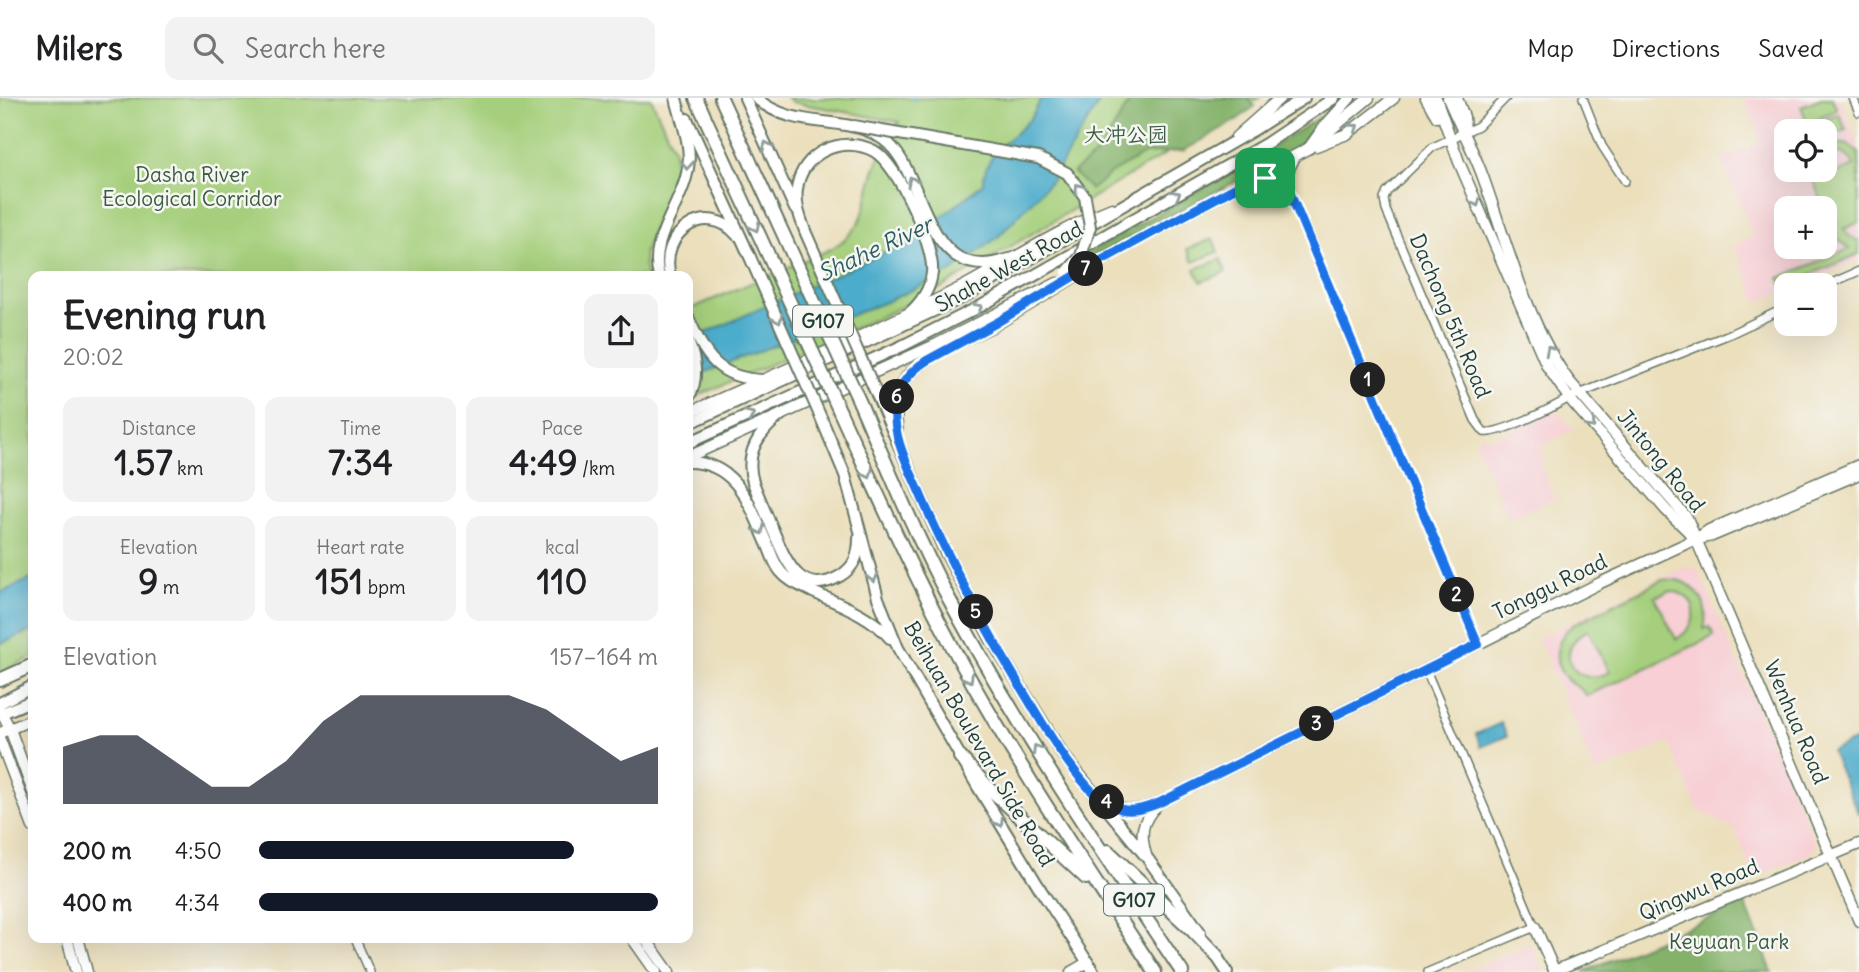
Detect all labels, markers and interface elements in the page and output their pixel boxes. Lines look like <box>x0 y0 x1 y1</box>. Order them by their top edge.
search box <box>165 17 655 80</box>
text: Milers <box>35 27 123 69</box>
icon: search <box>189 29 227 67</box>
text: Search here <box>245 32 386 65</box>
text: Map <box>1527 33 1574 63</box>
text: Directions <box>1612 33 1720 63</box>
text: Saved <box>1758 33 1824 63</box>
map controls <box>1774 119 1837 336</box>
button: locate <box>1774 119 1837 182</box>
park label: 大冲公园 <box>1084 121 1168 148</box>
one-way arrow <box>1346 124 1359 136</box>
one-way arrow <box>761 141 775 154</box>
pin <box>1235 148 1295 208</box>
one-way arrow <box>680 159 695 171</box>
icon: arrive <box>1246 159 1284 197</box>
park label: Dasha River Ecological Corridor <box>102 161 282 212</box>
one-way arrow <box>906 176 920 188</box>
one-way arrow <box>1075 183 1087 196</box>
one-way arrow <box>1168 190 1181 203</box>
one-way arrow <box>1468 195 1482 207</box>
button: + <box>1774 196 1837 259</box>
water label: Shahe River <box>813 208 939 288</box>
street label: Shahe West Road <box>930 215 1087 318</box>
one-way arrow <box>747 220 761 232</box>
street label: Dachong 5th Road <box>1404 230 1497 402</box>
pin: 7 <box>1068 252 1104 286</box>
text: 7 <box>1081 256 1090 280</box>
button: − <box>1774 273 1837 336</box>
text: Evening run <box>63 292 266 339</box>
button: share <box>584 294 658 368</box>
one-way arrow <box>971 302 983 316</box>
road number: G107 <box>793 306 853 336</box>
one-way arrow <box>769 312 783 324</box>
text: 20:02 <box>63 342 124 371</box>
one-way arrow <box>1545 345 1559 357</box>
pin: 1 <box>1350 362 1386 398</box>
text: 1 <box>1364 367 1371 391</box>
pin: 6 <box>880 380 914 414</box>
text: 6 <box>891 384 902 408</box>
street label: Jintong Road <box>1612 404 1711 518</box>
one-way arrow <box>743 409 755 423</box>
text: Distance <box>122 416 196 440</box>
text: Time <box>340 416 381 440</box>
text: Pace <box>542 416 583 440</box>
one-way arrow <box>1583 416 1595 429</box>
text: 1.57 <box>114 440 173 484</box>
text: 7:34 <box>328 440 393 484</box>
text: 4:49 <box>509 440 578 484</box>
text: km <box>173 456 203 480</box>
text: /km <box>578 456 615 480</box>
one-way arrow <box>860 467 874 479</box>
one-way arrow <box>752 523 766 535</box>
text: Elevation <box>120 535 198 559</box>
text: Heart rate <box>316 535 405 559</box>
text: kcal <box>545 535 579 559</box>
street label: Tonggu Road <box>1488 547 1611 626</box>
text: 9 <box>138 559 158 603</box>
text: 151 <box>315 559 363 603</box>
text: 110 <box>537 559 588 603</box>
one-way arrow <box>865 572 879 584</box>
text: m <box>158 575 179 599</box>
text: bpm <box>363 575 406 599</box>
pin: 2 <box>1440 578 1474 612</box>
text: 2 <box>1451 582 1462 606</box>
pin: 5 <box>958 594 993 630</box>
text: 5 <box>970 599 981 623</box>
street label: Beihuan Boulevard Side Road <box>898 616 1061 871</box>
text: Elevation <box>63 642 157 671</box>
text: 157–164 m <box>550 642 658 671</box>
street label: Wenhua Road <box>1758 656 1835 788</box>
one-way arrow <box>961 670 974 683</box>
pin: 3 <box>1300 706 1334 742</box>
text: 3 <box>1311 711 1322 735</box>
one-way arrow <box>1032 744 1045 757</box>
pin: 4 <box>1090 784 1124 820</box>
text: 4 <box>1101 789 1112 813</box>
one-way arrow <box>991 815 1004 828</box>
text: 200 m <box>63 836 132 865</box>
text: 4:50 <box>175 836 222 865</box>
street label: Qingwu Road <box>1635 852 1763 927</box>
road number: G107 <box>1104 884 1164 916</box>
text: 400 m <box>63 888 132 917</box>
text: 4:34 <box>175 888 220 917</box>
park label: Keyuan Park <box>1669 928 1789 955</box>

